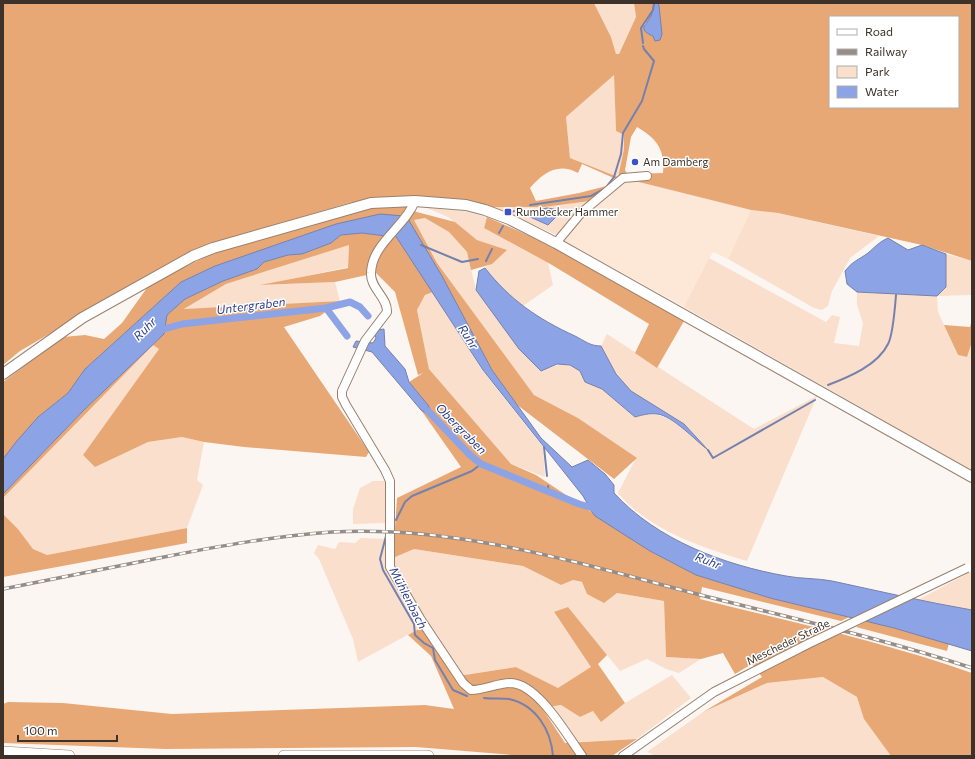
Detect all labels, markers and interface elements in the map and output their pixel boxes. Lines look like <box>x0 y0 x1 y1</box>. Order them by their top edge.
legend <box>829 16 959 108</box>
text: Road <box>865 24 893 38</box>
text: Railway <box>865 44 907 58</box>
text: Park <box>865 64 891 78</box>
text: Water <box>865 84 899 98</box>
place label: Am Damberg <box>643 155 708 168</box>
marker: Am Damberg <box>630 157 640 167</box>
place label: Rumbecker Hammer <box>516 205 619 218</box>
marker: Rumbecker Hammer <box>503 207 513 217</box>
water label: Untergraben <box>216 294 286 316</box>
water label: Ruhr <box>130 313 159 343</box>
water label: Ruhr <box>456 322 483 352</box>
water label: Obergraben <box>433 400 490 457</box>
water label: Ruhr <box>694 549 724 572</box>
water label: Mühlenbach <box>387 564 430 631</box>
street label: Mescheder Straße <box>744 616 832 667</box>
scale bar <box>18 717 117 743</box>
text: 100 m <box>24 723 58 737</box>

